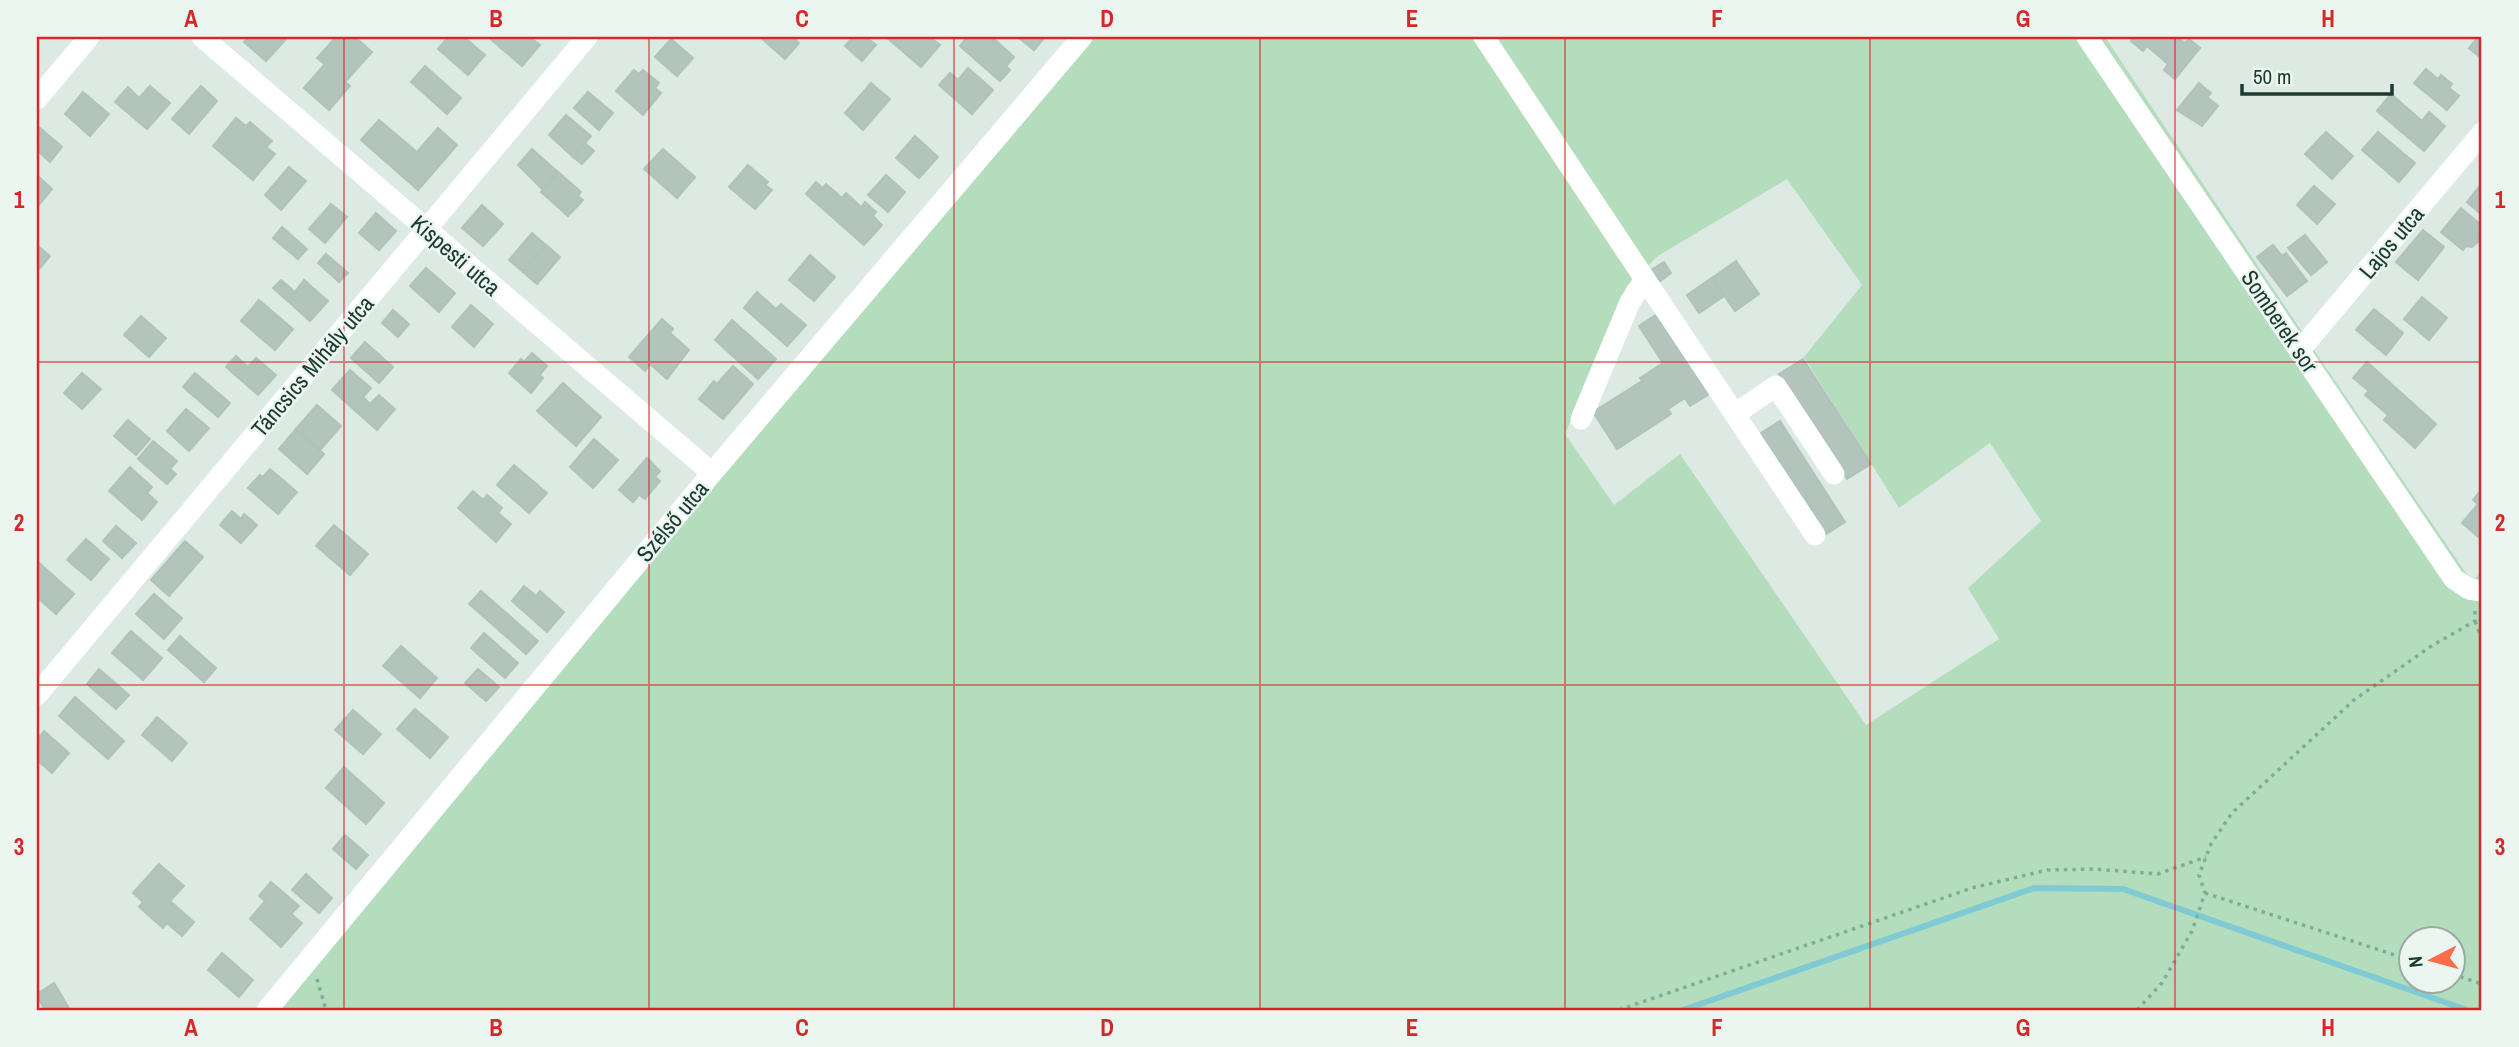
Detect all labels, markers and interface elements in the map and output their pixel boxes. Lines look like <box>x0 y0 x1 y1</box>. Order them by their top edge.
text: A <box>184 3 198 34</box>
text: B <box>489 3 503 34</box>
text: C <box>795 3 809 34</box>
text: D <box>1100 3 1114 34</box>
text: E <box>1406 3 1418 34</box>
text: F <box>1711 3 1723 34</box>
text: G <box>2016 3 2030 34</box>
text: H <box>2321 3 2335 34</box>
scale bar <box>2242 52 2393 96</box>
text: 50 m <box>2253 62 2291 91</box>
text: 1 <box>14 184 25 215</box>
text: 1 <box>2495 184 2506 215</box>
street label: Lajos utca <box>2351 199 2431 285</box>
street label: Kispesti utca <box>405 208 508 303</box>
street label: Somberek sor <box>2234 264 2326 379</box>
street label: Táncsics Mihály utca <box>244 288 381 443</box>
street label: Szélső utca <box>629 473 716 568</box>
text: 2 <box>14 507 24 538</box>
text: 2 <box>2495 507 2505 538</box>
text: 3 <box>14 831 24 862</box>
text: 3 <box>2495 831 2505 862</box>
north arrow <box>2396 925 2466 995</box>
text: N <box>2402 955 2429 969</box>
text: A <box>184 1012 198 1043</box>
text: B <box>489 1012 503 1043</box>
text: C <box>795 1012 809 1043</box>
text: D <box>1100 1012 1114 1043</box>
text: E <box>1406 1012 1418 1043</box>
text: F <box>1711 1012 1723 1043</box>
text: G <box>2016 1012 2030 1043</box>
text: H <box>2321 1012 2335 1043</box>

